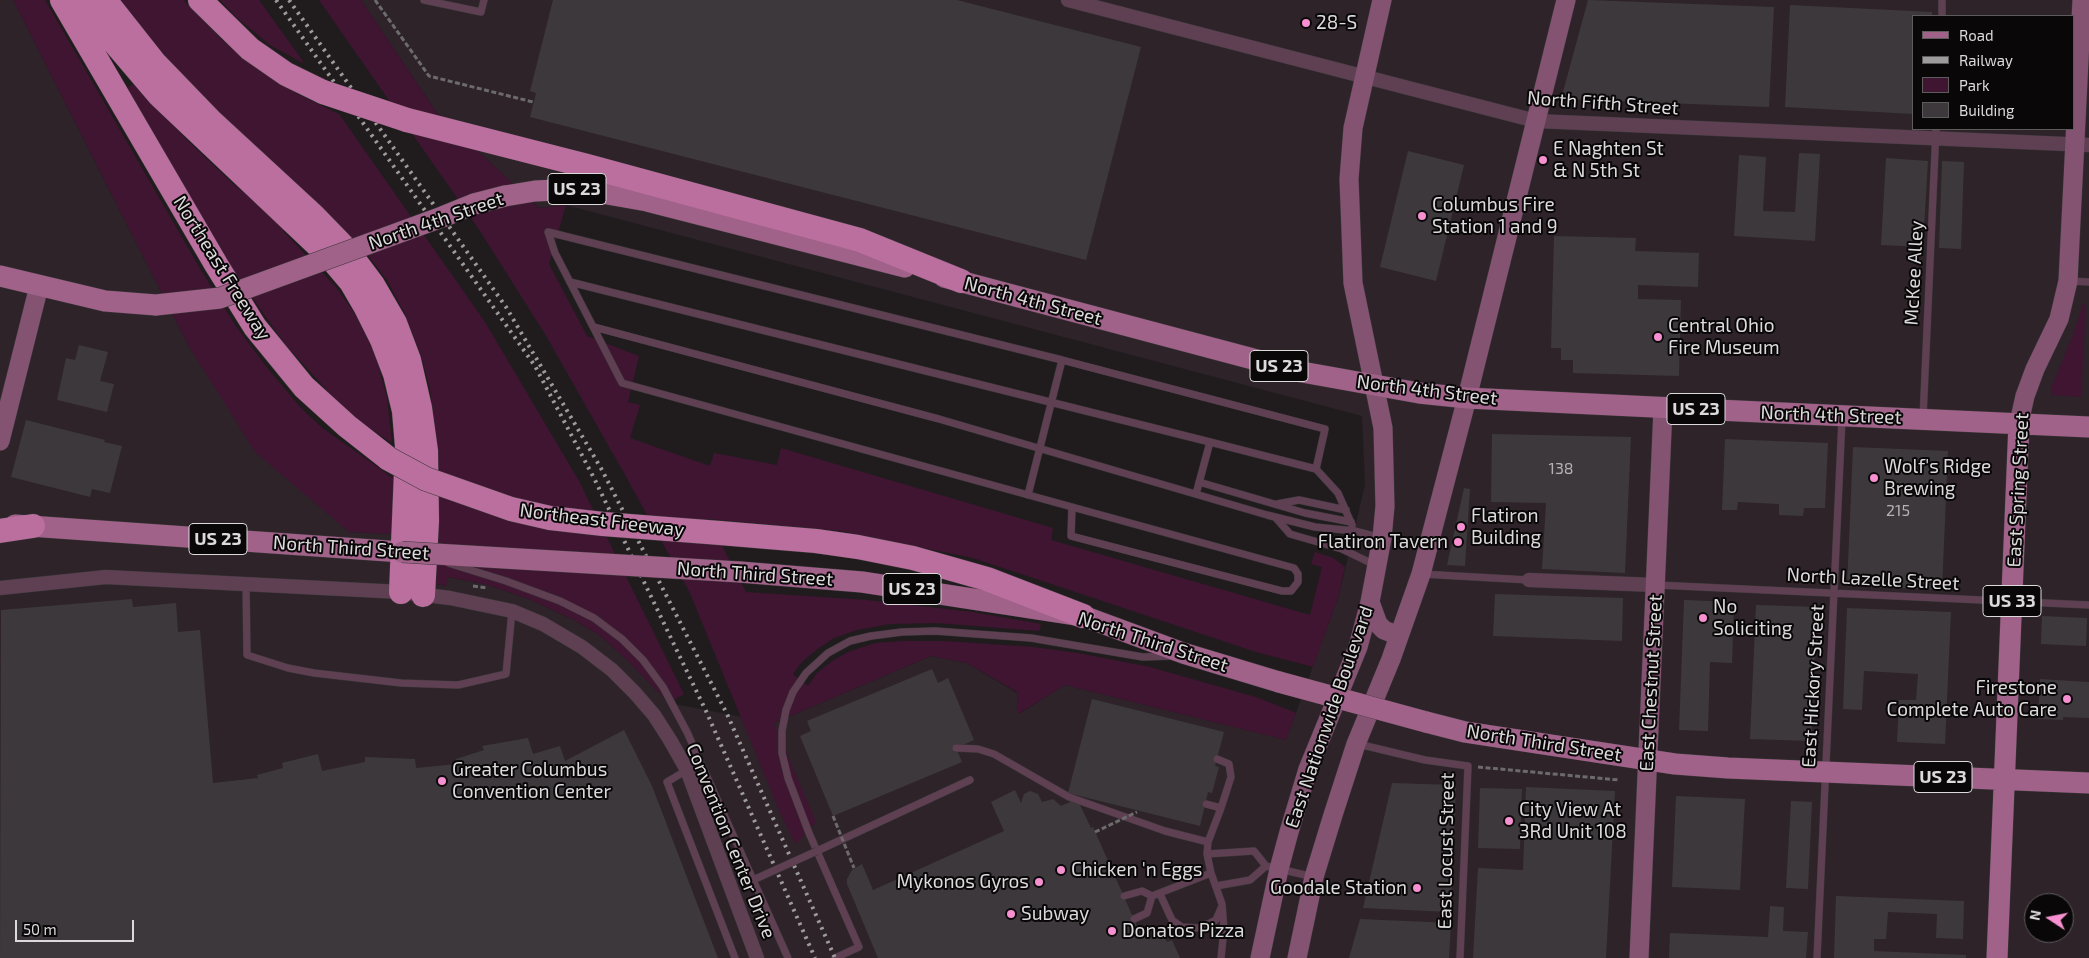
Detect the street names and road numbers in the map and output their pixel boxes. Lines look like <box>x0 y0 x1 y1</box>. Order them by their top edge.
street label: North Fifth Street <box>1526 86 1680 120</box>
road number: US 23 <box>548 173 606 204</box>
street label: North 4th Street <box>365 187 507 255</box>
street label: Northeast Freeway <box>168 192 276 344</box>
street label: McKee Alley <box>1900 220 1928 326</box>
street label: North 4th Street <box>962 272 1104 330</box>
road number: US 23 <box>1250 351 1308 382</box>
street label: North 4th Street <box>1355 370 1499 410</box>
road number: US 23 <box>1667 394 1725 424</box>
street label: North 4th Street <box>1760 401 1902 429</box>
street label: East Spring Street <box>2003 412 2033 568</box>
street label: Northeast Freeway <box>518 499 686 541</box>
road number: US 23 <box>189 524 247 554</box>
street label: North Third Street <box>272 531 430 565</box>
street label: North Third Street <box>676 557 834 591</box>
street label: North Lazelle Street <box>1786 563 1960 595</box>
road number: US 23 <box>883 574 941 604</box>
road number: US 33 <box>1983 586 2041 616</box>
street label: East Chestnut Street <box>1635 594 1667 772</box>
street label: East Nationwide Boulevard <box>1280 603 1378 831</box>
street label: East Hickory Street <box>1797 604 1829 768</box>
street label: North Third Street <box>1075 607 1231 677</box>
street label: North Third Street <box>1465 720 1623 766</box>
street label: Convention Center Drive <box>681 740 781 942</box>
road number: US 23 <box>1914 762 1972 792</box>
street label: East Locust Street <box>1433 772 1459 930</box>

